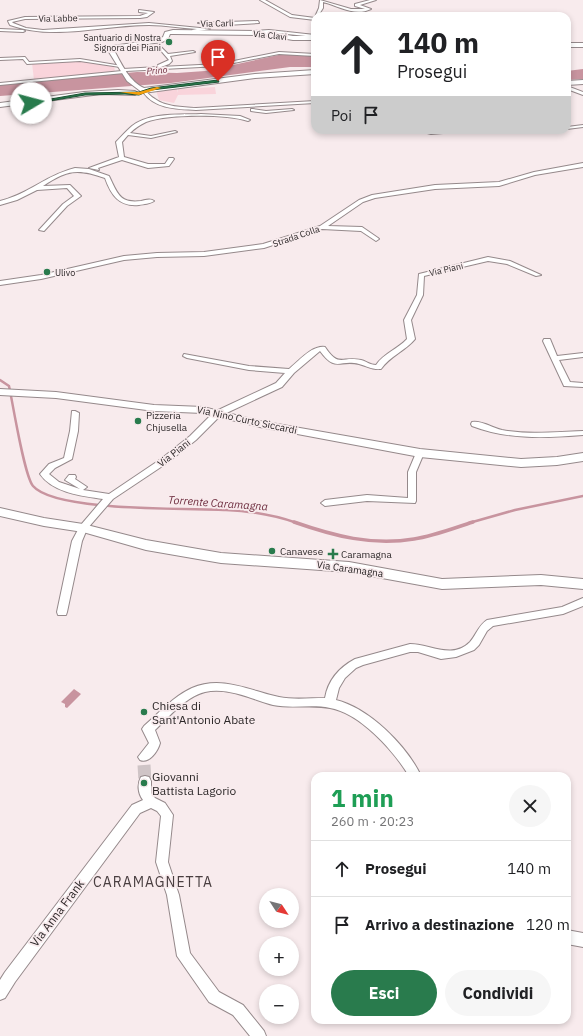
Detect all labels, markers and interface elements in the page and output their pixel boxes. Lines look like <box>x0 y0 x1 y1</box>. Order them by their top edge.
street label: Via Labbe <box>38 12 78 24</box>
street label: Via Carli <box>200 17 234 29</box>
text: 140 m <box>397 24 479 61</box>
street label: Via Clavi <box>252 28 288 42</box>
icon: ahead <box>331 28 383 80</box>
place label: Santuario di Nostra Signora dei Piani <box>84 32 161 53</box>
marker: Santuario di Nostra Signora dei Piani <box>164 37 174 47</box>
pin <box>201 40 235 81</box>
icon: arrive <box>207 46 229 68</box>
text: Prosegui <box>397 60 467 83</box>
water label: Prino <box>146 64 168 76</box>
position arrow <box>10 82 52 124</box>
icon: arrive <box>360 104 382 126</box>
text: Poi <box>331 106 352 125</box>
street label: Strada Colla <box>271 223 321 249</box>
street label: Via Piani <box>428 260 464 278</box>
marker: Ulivo <box>42 267 52 277</box>
place label: Ulivo <box>55 267 75 278</box>
street label: Via Nino Curto Siccardi <box>196 403 298 437</box>
place label: Pizzeria Chjusella <box>146 409 188 434</box>
marker: Pizzeria Chjusella <box>133 416 143 426</box>
street label: Via Piani <box>155 436 193 470</box>
water label: Torrente Caramagna <box>168 493 268 513</box>
place label: Canavese <box>280 545 324 558</box>
marker: Canavese <box>267 546 277 556</box>
place label: Caramagna <box>341 548 393 561</box>
marker: Caramagna <box>328 549 338 559</box>
street label: Via Caramagna <box>316 558 385 580</box>
place label: Chiesa di Sant'Antonio Abate <box>152 698 256 727</box>
marker: Chiesa di Sant'Antonio Abate <box>139 707 149 717</box>
place label: Giovanni Battista Lagorio <box>152 769 237 798</box>
marker: Giovanni Battista Lagorio <box>139 778 149 788</box>
text: 1 min <box>331 782 394 814</box>
button: close <box>509 785 551 827</box>
text: 260 m · 20:23 <box>331 813 414 830</box>
icon: ahead <box>331 858 353 880</box>
text: Prosegui <box>365 859 427 878</box>
text: 140 m <box>507 859 551 878</box>
district label: CARAMAGNETTA <box>93 873 213 891</box>
street label: Via Anna Frank <box>27 876 88 950</box>
north arrow <box>259 888 299 928</box>
map controls <box>259 888 299 1024</box>
icon: arrive <box>331 914 353 936</box>
text: Arrivo a destinazione <box>365 915 514 934</box>
text: 120 m <box>526 915 570 934</box>
button: + <box>259 936 299 976</box>
button: Esci <box>331 970 437 1016</box>
button: Condividi <box>445 970 551 1016</box>
button: − <box>259 984 299 1024</box>

